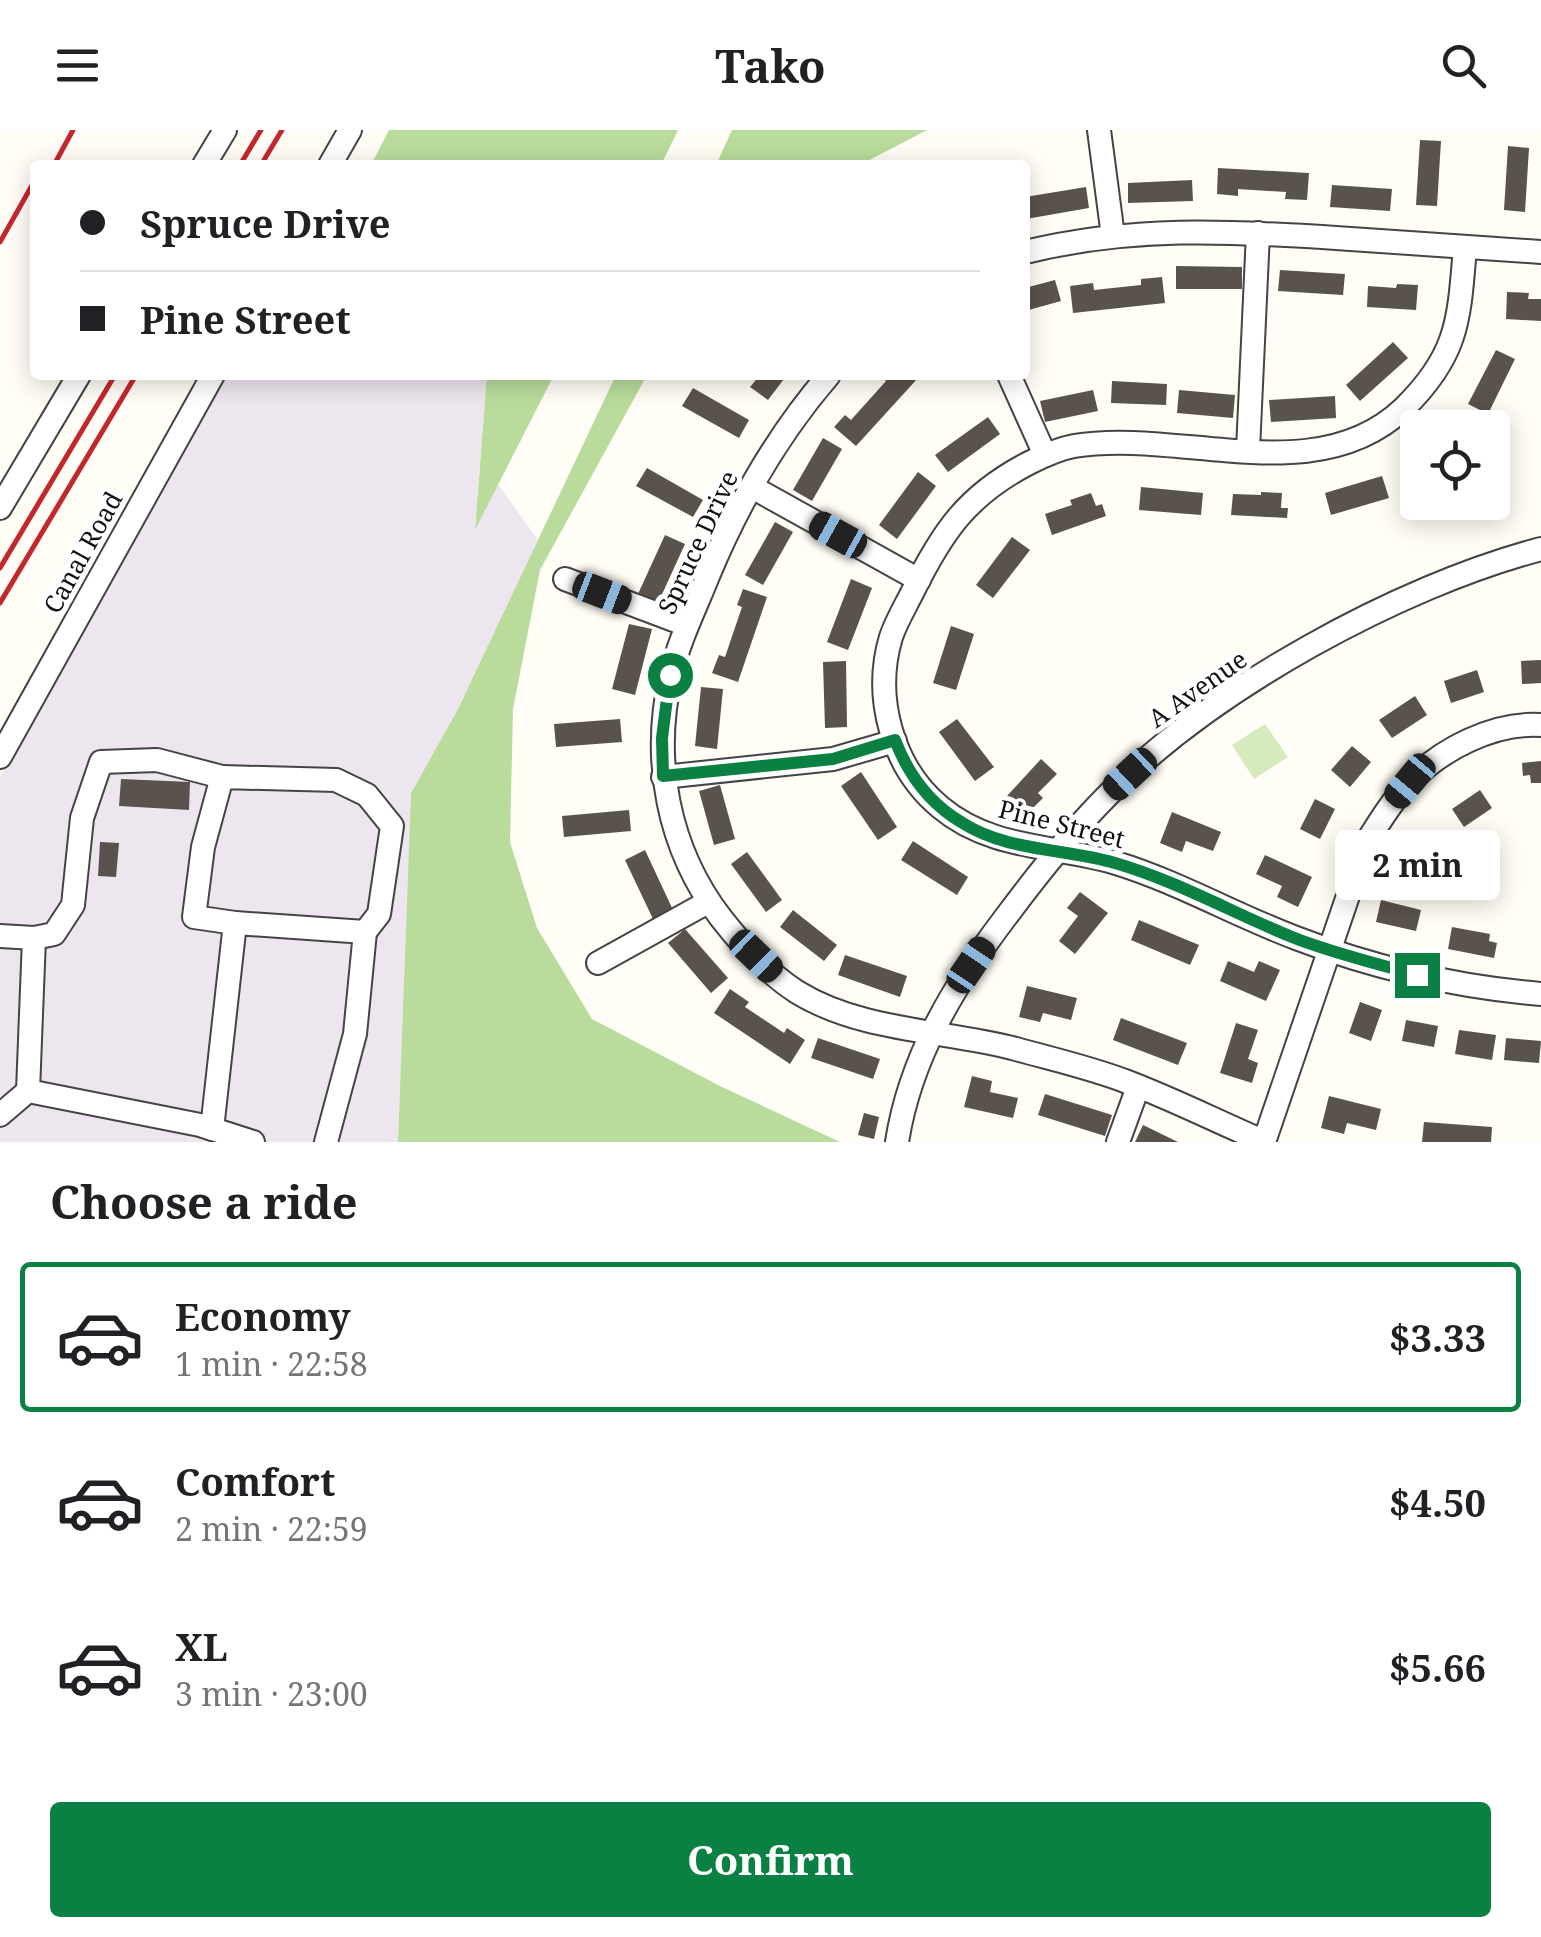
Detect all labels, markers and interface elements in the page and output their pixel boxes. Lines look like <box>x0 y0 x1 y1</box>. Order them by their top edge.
text: Tako <box>715 35 826 96</box>
icon: menu <box>50 38 105 93</box>
icon: search <box>1436 38 1491 93</box>
text: Spruce Drive <box>140 197 391 249</box>
text: Pine Street <box>140 293 351 345</box>
map controls <box>1400 410 1510 520</box>
button: locate <box>1400 410 1510 520</box>
street label: Spruce Drive <box>649 465 745 619</box>
street label: Canal Road <box>35 485 129 619</box>
car <box>804 507 872 563</box>
car <box>569 568 635 618</box>
street label: A Avenue <box>1141 642 1253 734</box>
route start <box>648 653 693 698</box>
car <box>1098 743 1162 805</box>
car <box>1379 748 1441 814</box>
street label: Pine Street <box>995 791 1129 855</box>
callout: 2 min <box>1334 830 1500 900</box>
text: 2 min <box>1372 843 1463 886</box>
car <box>724 924 788 988</box>
car <box>942 932 1000 998</box>
route end <box>1395 953 1440 998</box>
text: Choose a ride <box>50 1171 358 1232</box>
text: Economy <box>175 1290 351 1342</box>
icon: car <box>55 1292 145 1382</box>
text: $3.33 <box>1389 1311 1486 1363</box>
text: 1 min · 22:58 <box>175 1342 368 1385</box>
text: Comfort <box>175 1455 335 1507</box>
icon: car <box>55 1457 145 1547</box>
text: $4.50 <box>1389 1476 1486 1528</box>
text: 2 min · 22:59 <box>175 1507 368 1550</box>
text: XL <box>175 1620 228 1672</box>
icon: car <box>55 1622 145 1712</box>
text: $5.66 <box>1389 1641 1486 1693</box>
text: 3 min · 23:00 <box>175 1672 368 1715</box>
button: Confirm <box>50 1802 1491 1917</box>

